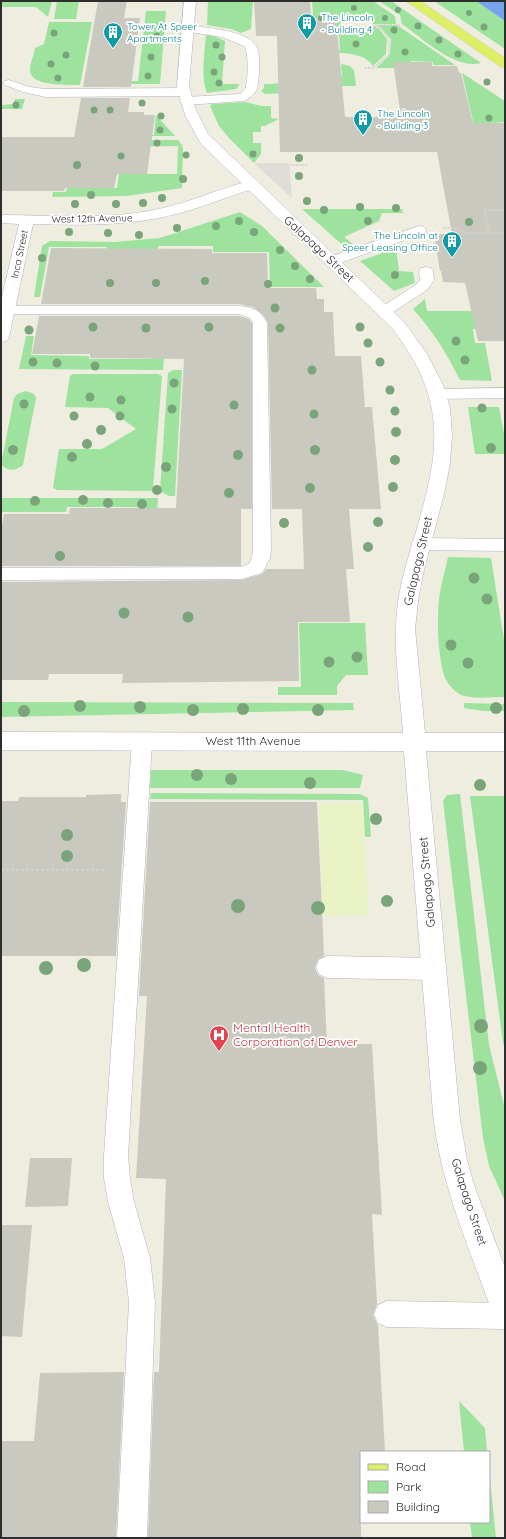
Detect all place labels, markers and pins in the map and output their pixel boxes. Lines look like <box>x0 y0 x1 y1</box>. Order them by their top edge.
place label: The Lincoln - Building 4 <box>321 11 374 36</box>
building icon: The Lincoln - Building 4 <box>296 12 318 40</box>
place label: Tower At Speer Apartments <box>127 20 197 45</box>
building icon: Tower At Speer Apartments <box>102 21 124 49</box>
place label: The Lincoln - Building 3 <box>377 107 430 132</box>
building icon: The Lincoln - Building 3 <box>352 108 374 136</box>
place label: The Lincoln at Speer Leasing Office <box>342 229 439 254</box>
building icon: The Lincoln at Speer Leasing Office <box>441 230 463 258</box>
place label: Mental Health Corporation of Denver <box>233 1020 358 1049</box>
hospital icon: Mental Health Corporation of Denver <box>208 1024 230 1052</box>

